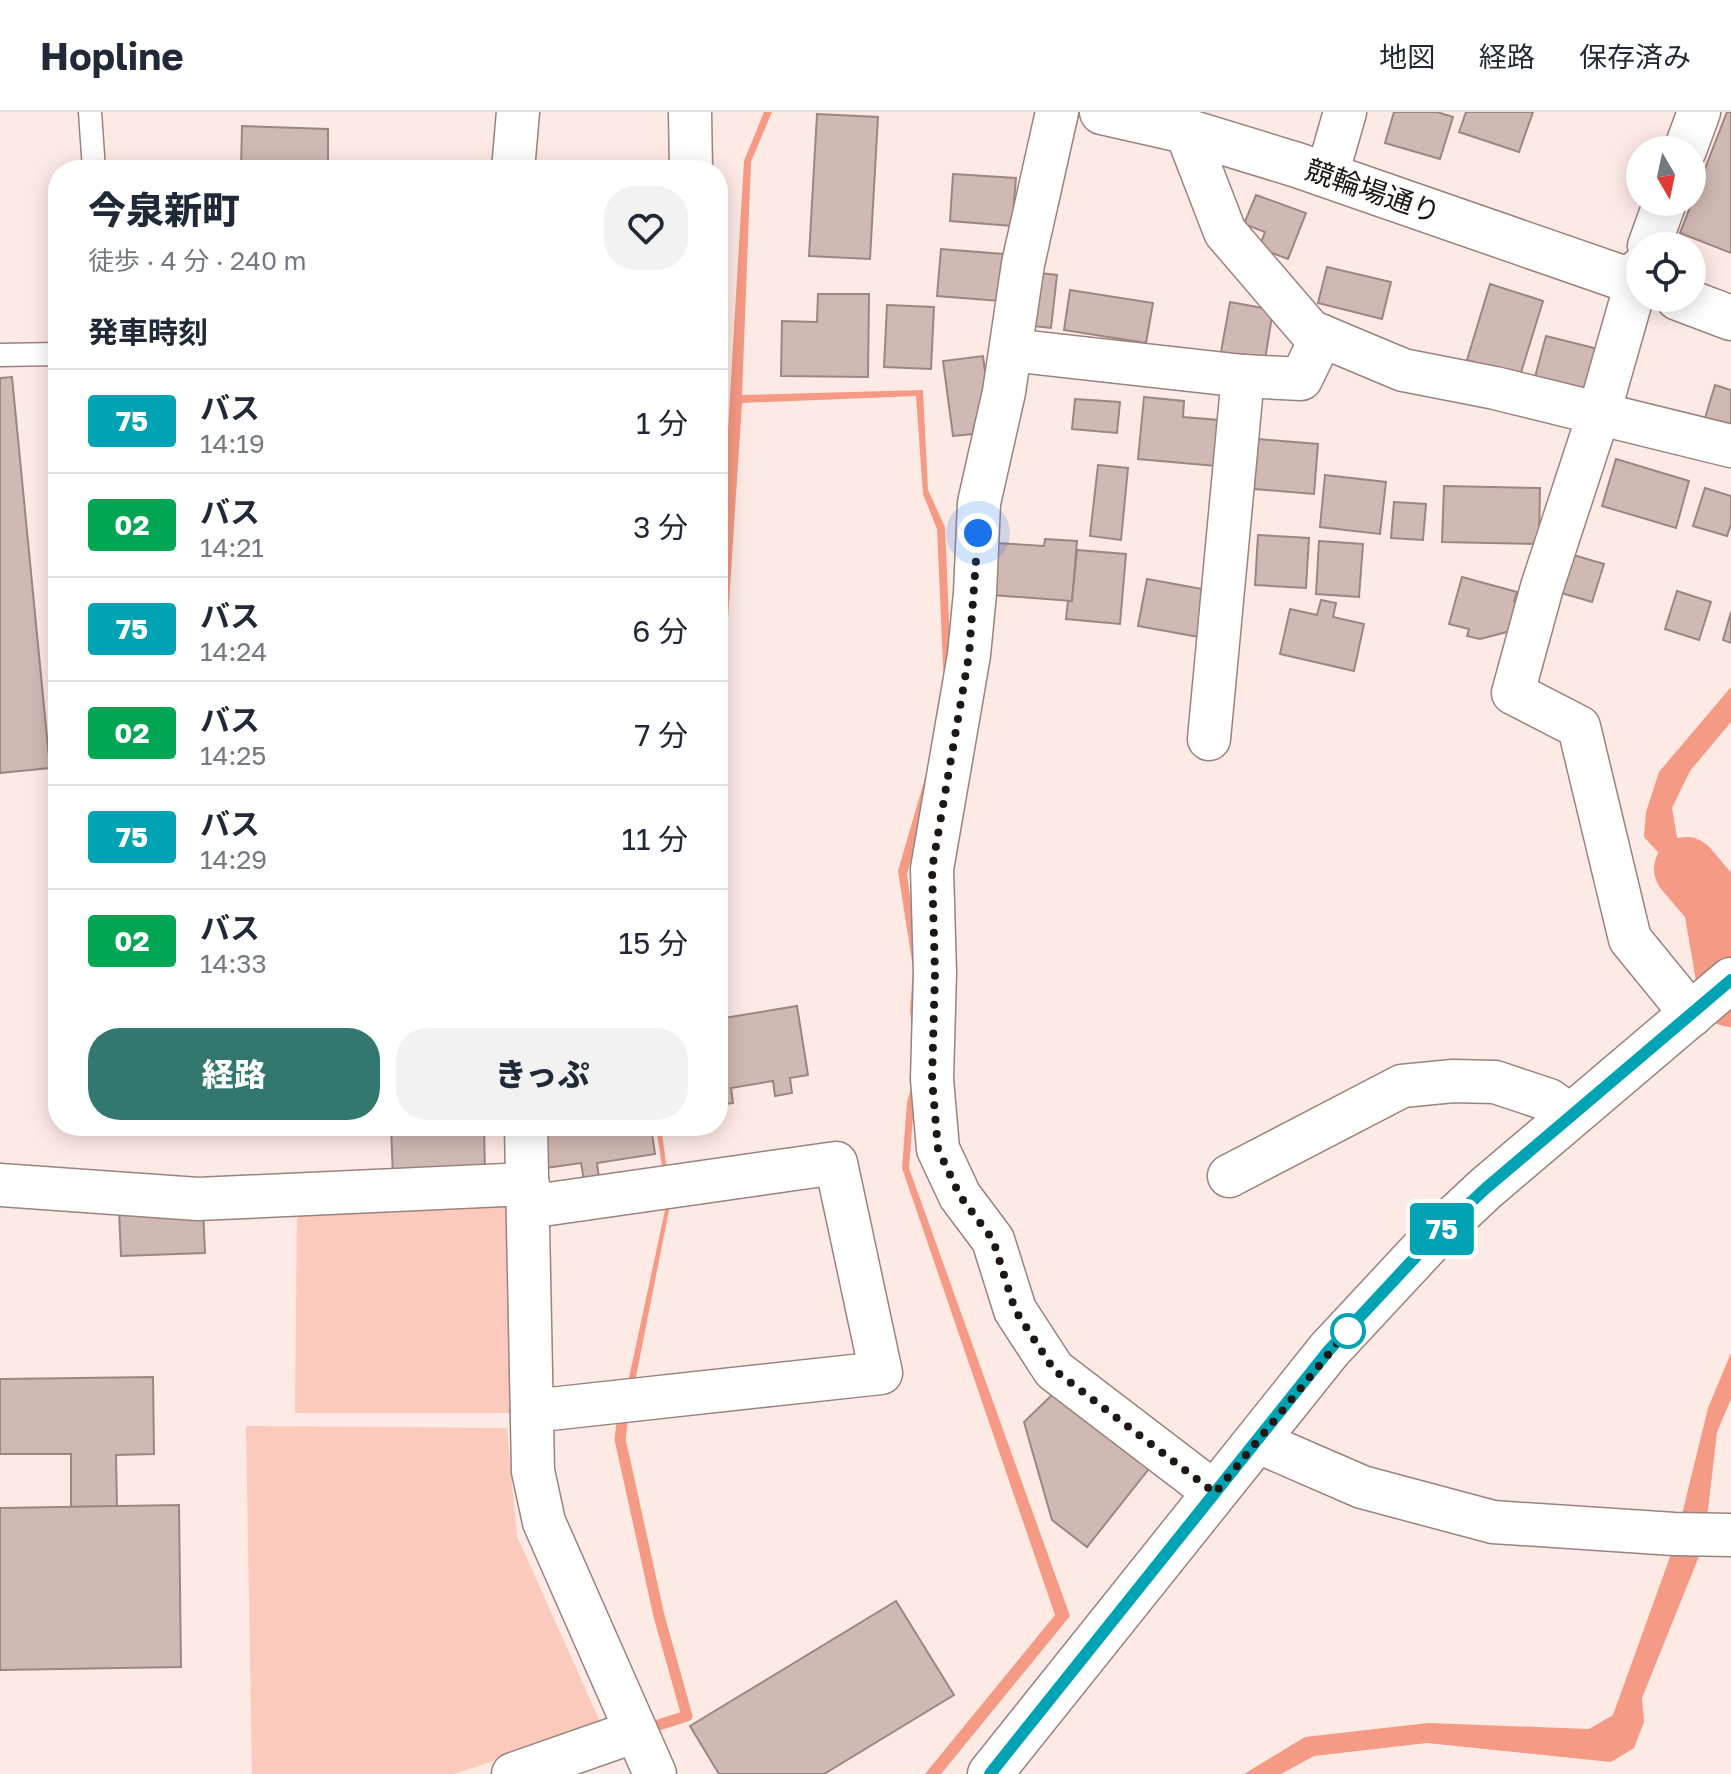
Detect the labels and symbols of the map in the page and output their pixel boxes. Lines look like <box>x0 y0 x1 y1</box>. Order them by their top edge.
north arrow <box>1626 136 1706 216</box>
street label: 競輪場通り <box>1302 152 1445 229</box>
your location <box>958 513 998 553</box>
line badge: 75 <box>1406 1203 1478 1255</box>
unlabelled marker <box>1331 1314 1365 1348</box>

